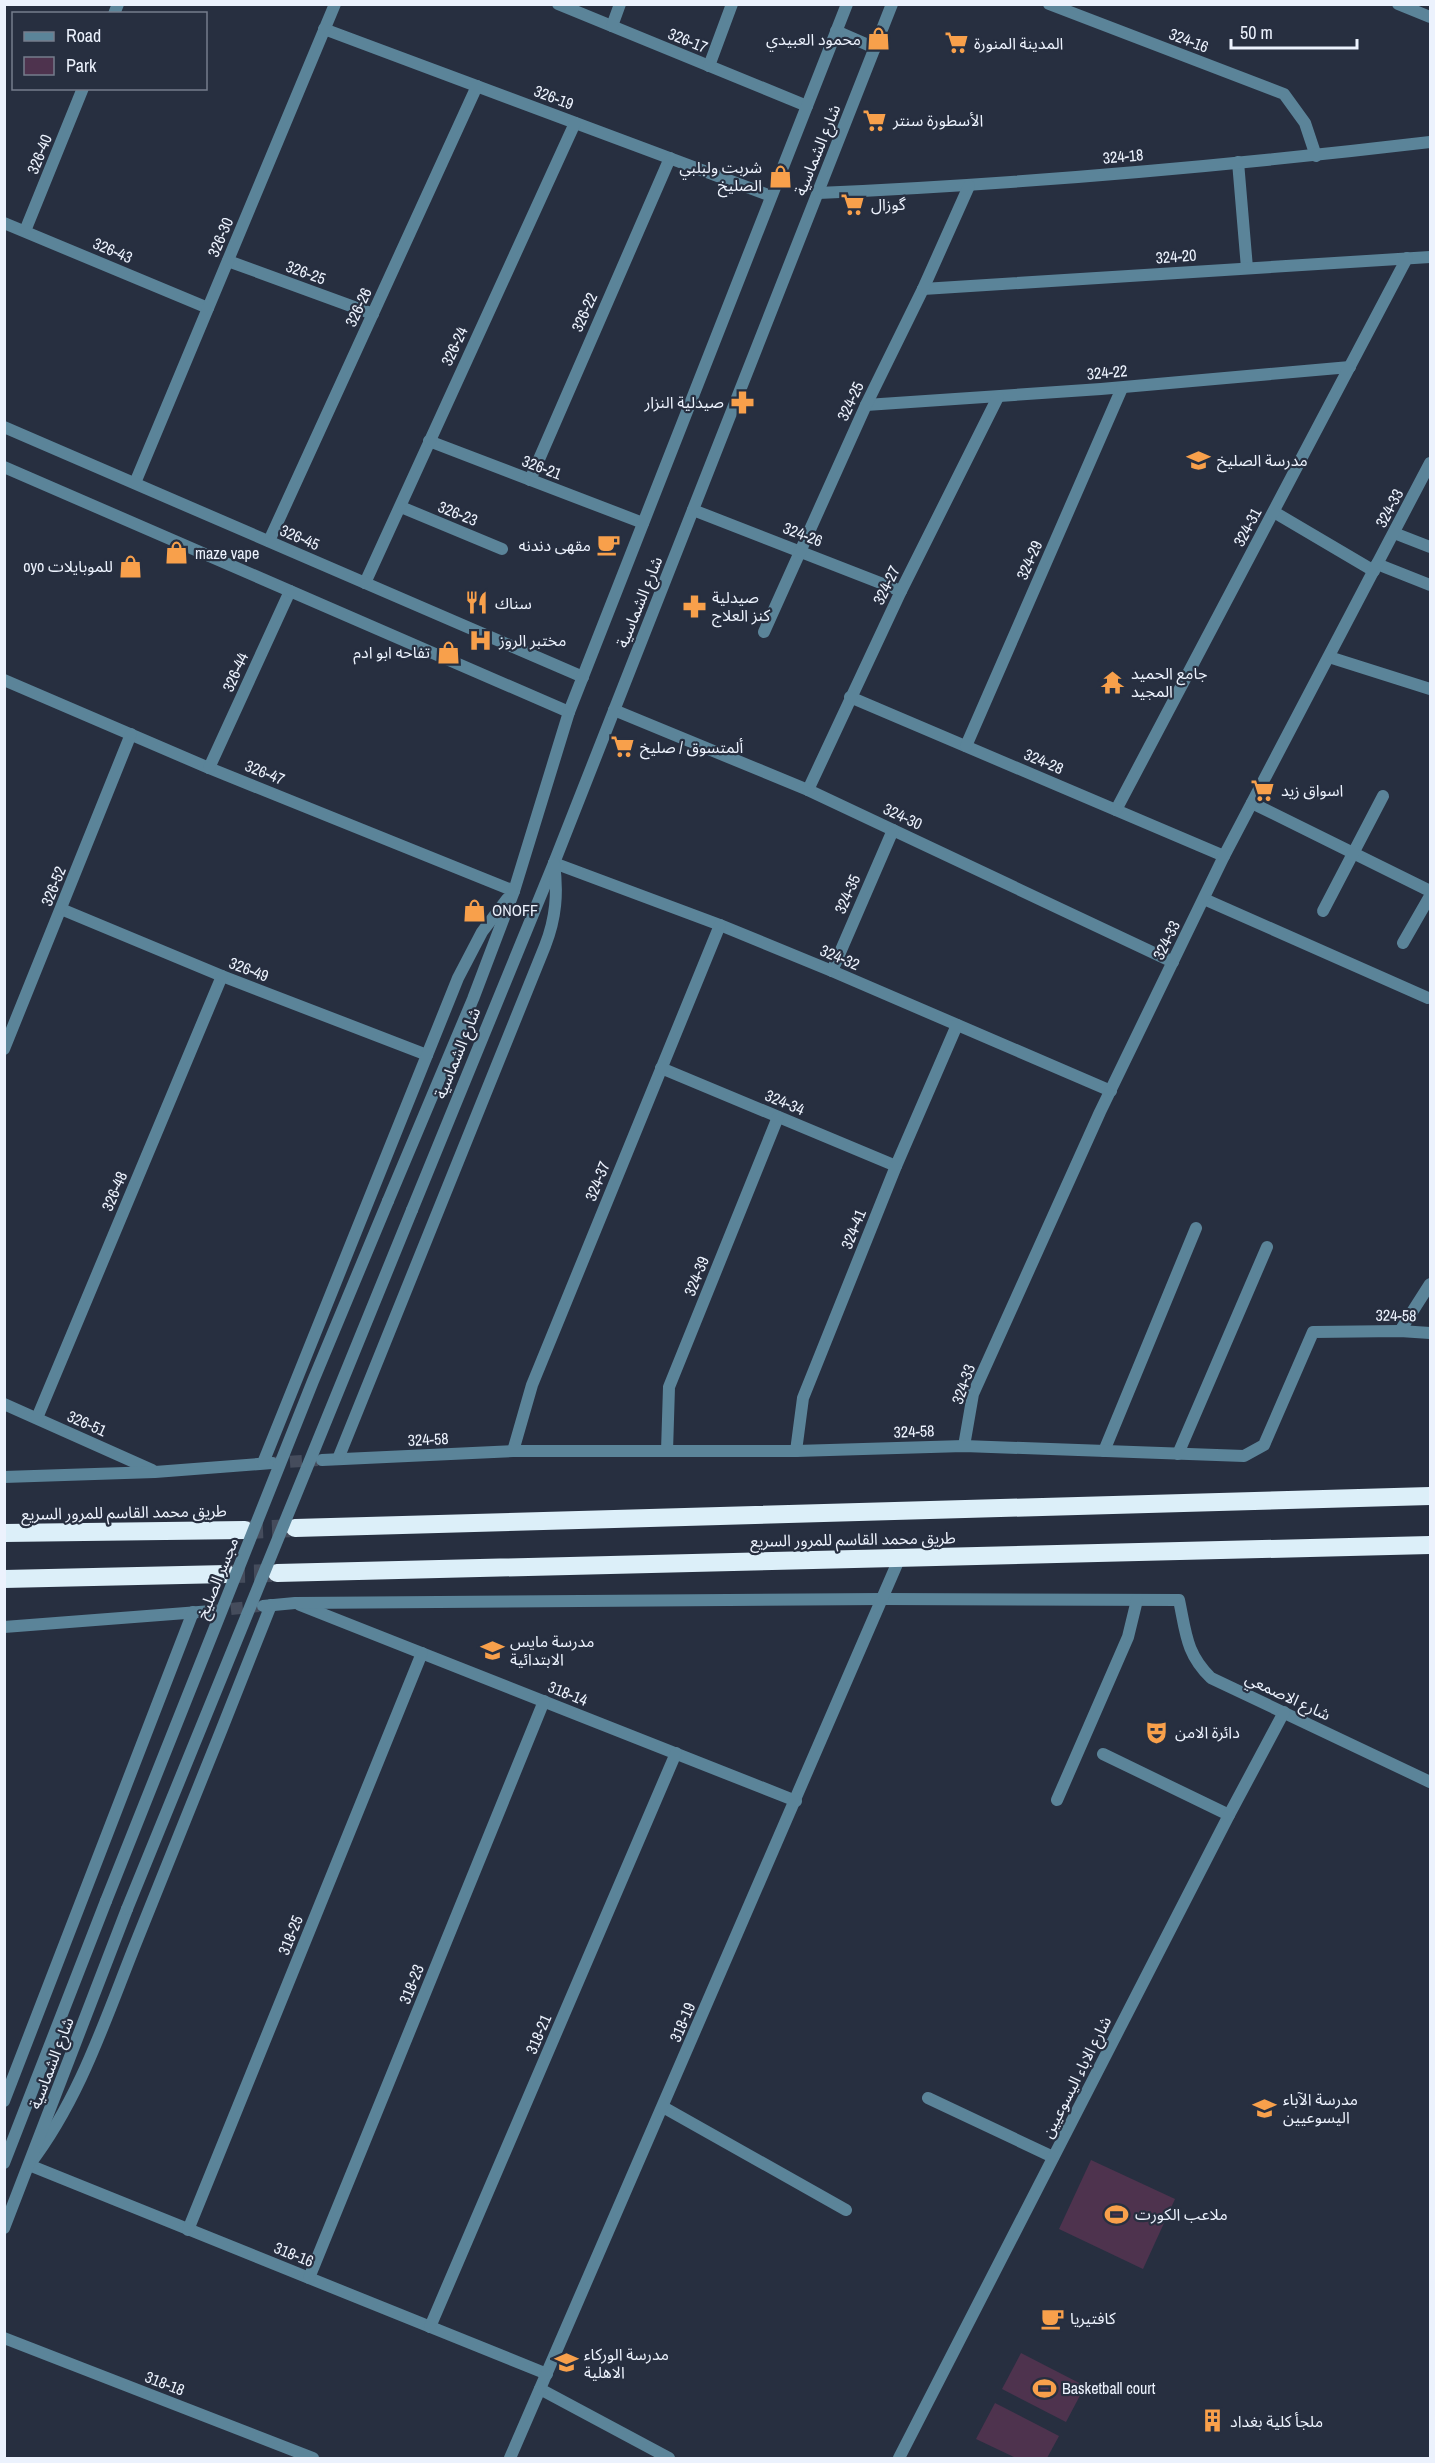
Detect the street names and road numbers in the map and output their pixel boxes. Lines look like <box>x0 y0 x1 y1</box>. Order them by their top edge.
street label: 326-17 <box>665 22 711 58</box>
street label: 324-16 <box>1166 22 1212 58</box>
street label: 326-19 <box>531 79 577 115</box>
street label: شارع الشماسية <box>789 101 847 200</box>
street label: 326-40 <box>21 131 57 177</box>
street label: 324-18 <box>1102 143 1144 169</box>
street label: 326-30 <box>202 214 238 260</box>
street label: 326-43 <box>90 232 136 268</box>
street label: 324-20 <box>1155 244 1197 268</box>
street label: 326-25 <box>283 255 329 289</box>
street label: 326-26 <box>339 284 377 330</box>
street label: 326-22 <box>566 289 602 335</box>
street label: 326-24 <box>435 323 473 369</box>
street label: 324-22 <box>1086 359 1128 385</box>
street label: 324-25 <box>831 378 869 424</box>
street label: 326-21 <box>519 449 566 485</box>
street label: 324-33 <box>1370 485 1408 531</box>
street label: 326-23 <box>435 495 481 531</box>
street label: 324-31 <box>1228 503 1267 550</box>
street label: 324-26 <box>780 516 826 552</box>
street label: 326-45 <box>277 519 323 555</box>
street label: 324-29 <box>1011 537 1047 583</box>
street label: شارع الشماسية <box>611 553 669 652</box>
street label: 324-27 <box>867 562 905 608</box>
street label: 326-44 <box>217 649 253 695</box>
street label: 324-28 <box>1021 743 1067 779</box>
street label: 326-47 <box>242 754 288 790</box>
street label: 324-30 <box>880 797 926 835</box>
street label: 326-52 <box>35 863 71 909</box>
street label: 324-35 <box>829 871 865 917</box>
street label: 324-33 <box>1147 917 1185 963</box>
street label: 324-32 <box>817 939 863 975</box>
street label: 326-49 <box>226 951 272 987</box>
street label: شارع الشماسية <box>429 1004 487 1103</box>
street label: 324-34 <box>762 1084 808 1120</box>
street label: 324-37 <box>579 1158 615 1204</box>
street label: 326-48 <box>96 1168 132 1214</box>
street label: 324-41 <box>835 1205 871 1252</box>
street label: 324-39 <box>678 1253 714 1299</box>
street label: 324-58 <box>1375 1304 1417 1326</box>
street label: 324-33 <box>946 1361 980 1407</box>
street label: 326-51 <box>64 1405 111 1442</box>
street label: 324-58 <box>893 1419 935 1443</box>
street label: 324-58 <box>407 1427 449 1451</box>
street label: طريق محمد القاسم للمرور السريع <box>21 1499 227 1527</box>
street label: طريق محمد القاسم للمرور السريع <box>750 1526 956 1554</box>
street label: مجسر الصليخ <box>191 1534 245 1623</box>
street label: شارع الاصمعي <box>1241 1667 1334 1727</box>
street label: 318-14 <box>545 1675 591 1711</box>
street label: 318-25 <box>272 1912 308 1958</box>
street label: 318-23 <box>393 1961 429 2007</box>
street label: 318-19 <box>664 1999 700 2045</box>
street label: 318-21 <box>520 2010 556 2057</box>
street label: شارع الاباء اليسوعيين <box>1036 2012 1118 2143</box>
street label: شارع الشماسية <box>23 2014 80 2113</box>
street label: 318-16 <box>271 2236 317 2272</box>
street label: 318-18 <box>142 2365 188 2401</box>

